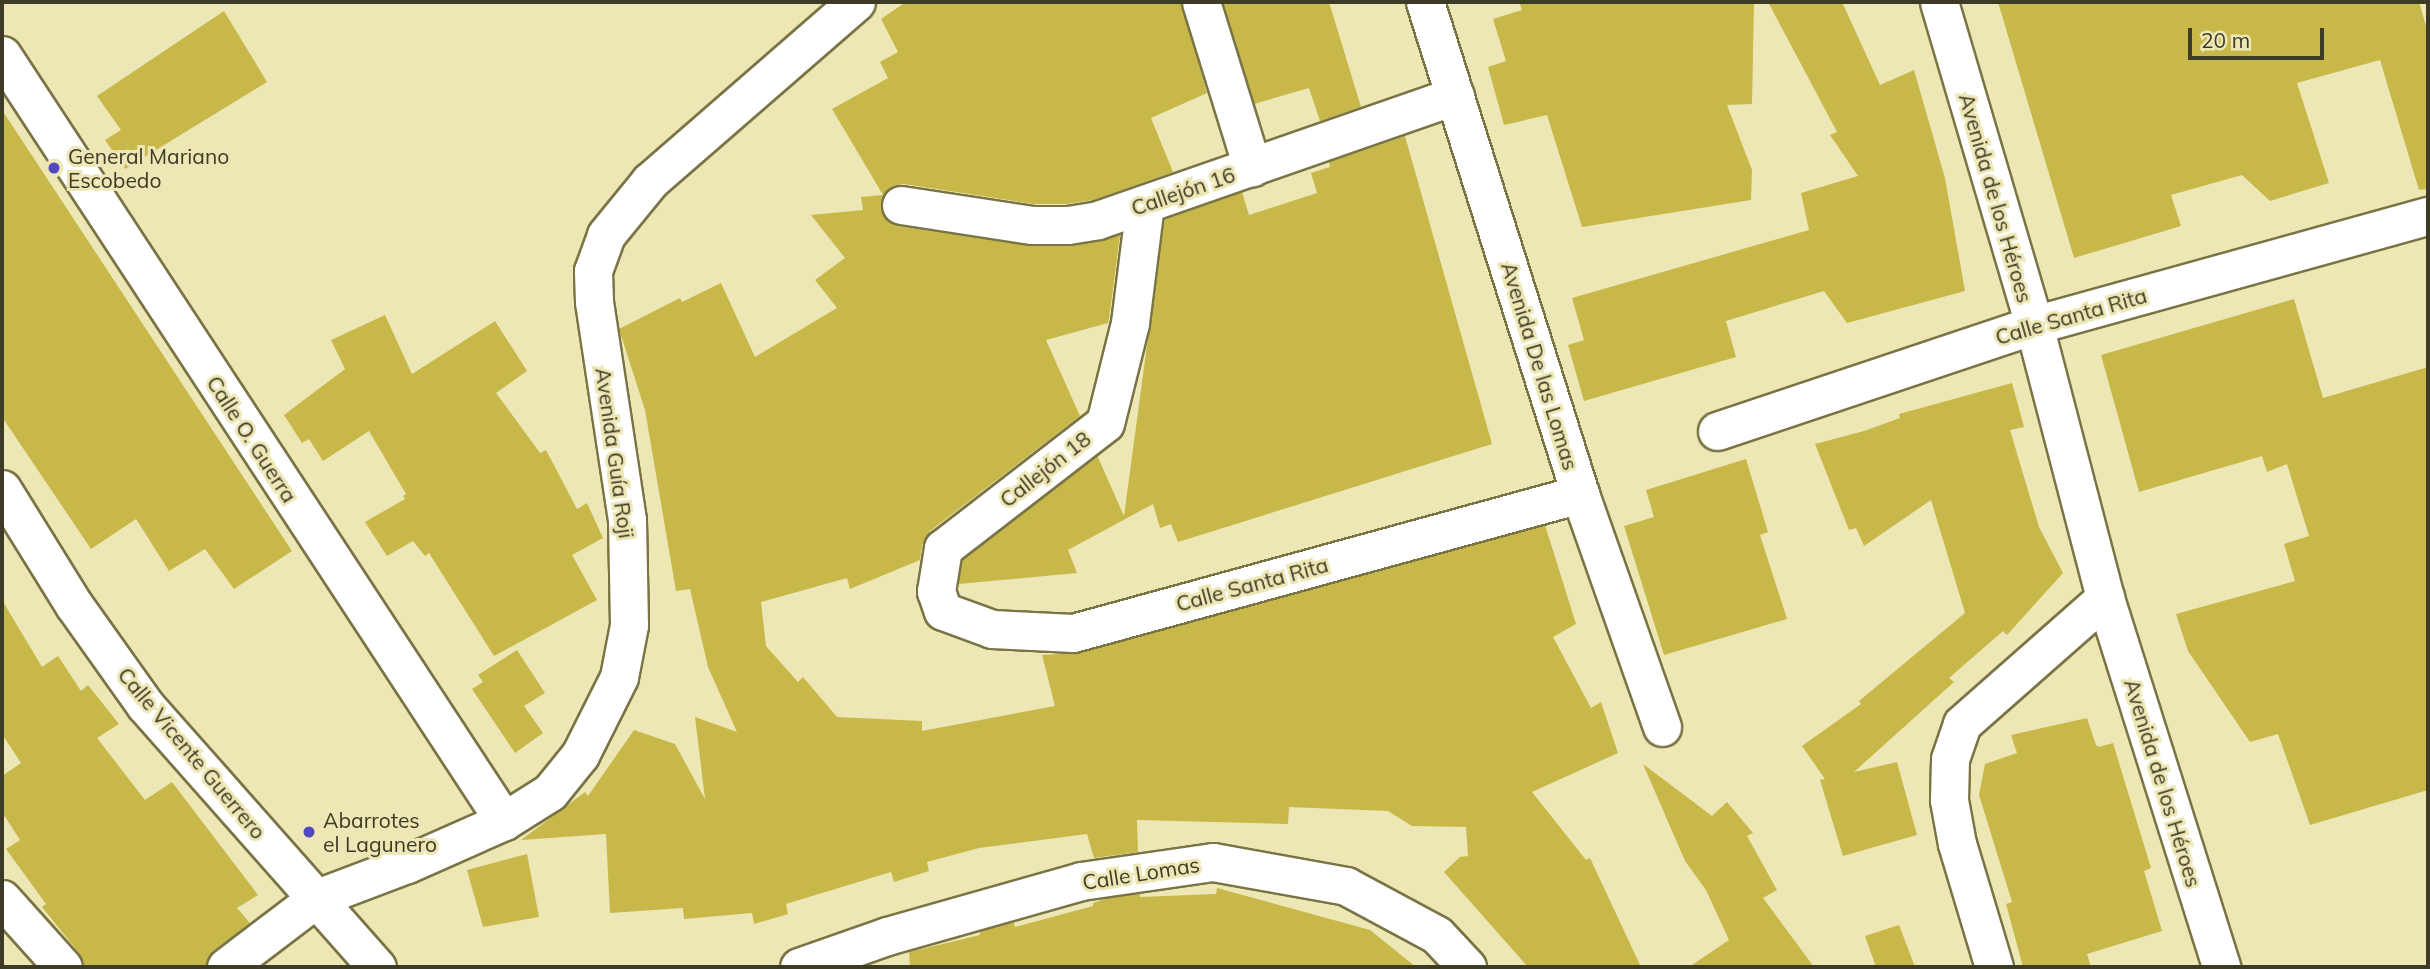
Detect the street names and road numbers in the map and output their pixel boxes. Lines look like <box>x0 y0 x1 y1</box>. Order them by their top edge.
street label: Avenida de los Héroes <box>1954 90 2038 306</box>
street label: Callejón 16 <box>1128 162 1238 220</box>
street label: Avenida De las Lomas <box>1496 259 1584 473</box>
street label: Calle Santa Rita <box>1992 282 2150 350</box>
street label: Avenida Guía Roji <box>591 366 639 540</box>
street label: Calle O. Guerra <box>202 371 302 507</box>
street label: Callejón 18 <box>995 426 1095 512</box>
street label: Calle Santa Rita <box>1173 552 1331 616</box>
street label: Calle Vicente Guerrero <box>113 662 271 844</box>
street label: Avenida de los Héroes <box>2119 676 2207 890</box>
street label: Calle Lomas <box>1081 851 1201 895</box>

